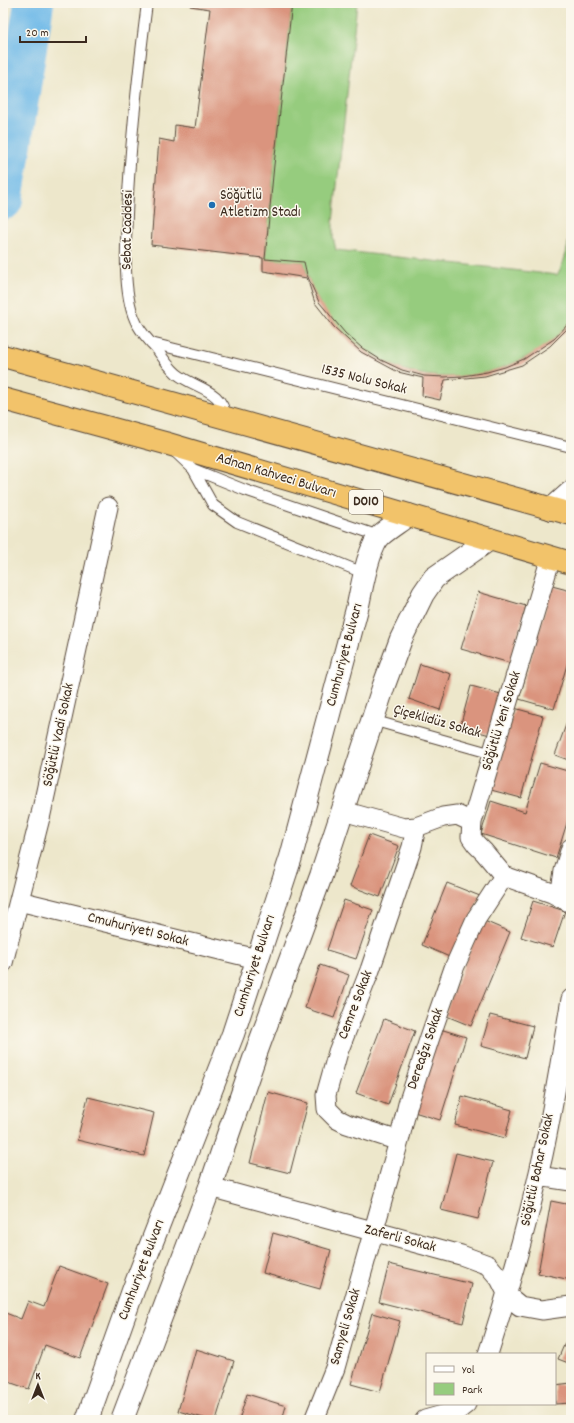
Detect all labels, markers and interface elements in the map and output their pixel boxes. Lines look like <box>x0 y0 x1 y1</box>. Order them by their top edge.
scale bar <box>20 18 86 44</box>
text: 20 m <box>26 25 49 42</box>
place label: Söğütlü Atletizm Stadı <box>220 185 301 224</box>
street label: Sebat Caddesi <box>116 190 140 270</box>
marker: Söğütlü Atletizm Stadı <box>207 200 217 210</box>
street label: 1535 Nolu Sokak <box>319 359 409 401</box>
street label: Adnan Kahveci Bulvarı <box>213 447 339 505</box>
road number: D010 <box>349 490 383 514</box>
street label: Cumhuriyet Bulvarı <box>321 601 369 709</box>
street label: Söğütlü Yeni Sokak <box>476 668 528 774</box>
street label: Söğütlü Vadi Sokak <box>37 681 81 789</box>
street label: Çiçeklidüz Sokak <box>391 699 483 745</box>
street label: Cmuhuriyet1 Sokak <box>85 907 191 953</box>
street label: Cumhuriyet Bulvarı <box>228 912 282 1020</box>
street label: Cemre Sokak <box>333 967 379 1043</box>
street label: Dereağzı Sokak <box>402 1005 450 1093</box>
street label: Söğütlü Bahar Sokak <box>515 1111 561 1229</box>
street label: Cumhuriyet Bulvarı <box>113 1216 171 1324</box>
street label: Zaferli Sokak <box>362 1219 438 1259</box>
street label: Samyeli Sokak <box>325 1286 367 1368</box>
legend <box>426 1353 556 1405</box>
text: Yol <box>462 1362 475 1379</box>
north arrow <box>18 1365 58 1405</box>
text: K <box>35 1369 41 1385</box>
text: Park <box>462 1382 483 1399</box>

